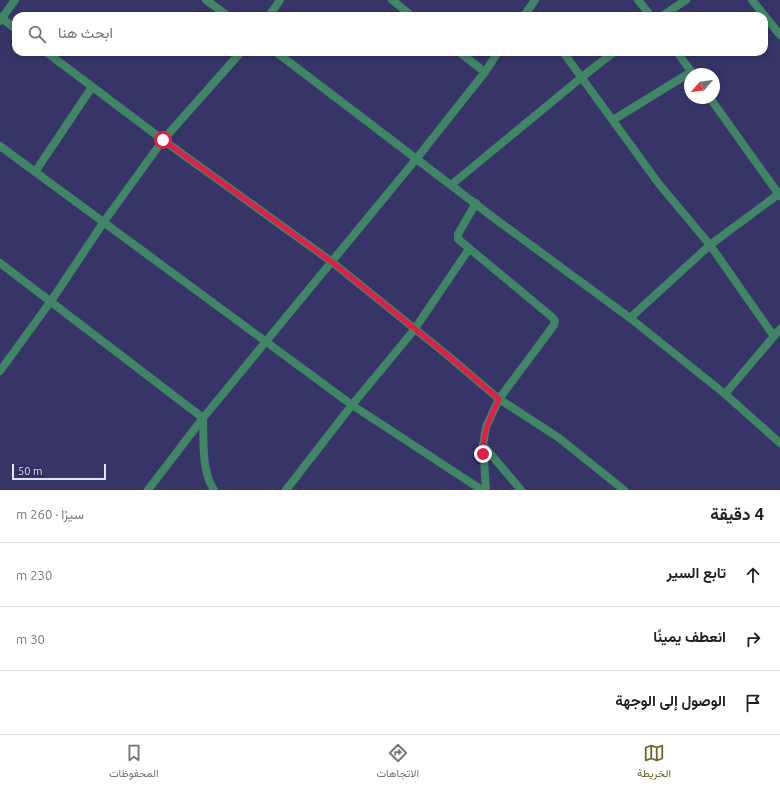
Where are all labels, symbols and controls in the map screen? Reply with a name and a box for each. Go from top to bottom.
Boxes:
search box [12,12,768,56]
icon: search [26,23,48,45]
text: ابحث هنا [58,24,113,41]
north arrow [684,68,720,104]
route start [154,131,172,149]
route end [474,445,492,463]
scale bar [12,462,106,481]
text: 50 m [18,465,42,477]
text: 4 دقيقة [710,504,764,523]
text: سيرًا · 260 m [16,507,84,521]
text: تابع السير [667,564,726,581]
icon: ahead [742,564,764,586]
text: 230 m [16,568,52,582]
text: انعطف يمينًا [653,628,726,645]
icon: right [742,628,764,650]
text: 30 m [16,632,45,646]
text: الوصول إلى الوجهة [615,692,726,709]
icon: arrive [742,692,764,714]
tab: المحفوظات [109,742,159,783]
tab: الاتجاهات [376,742,419,783]
tab: الخريطة [637,742,671,783]

